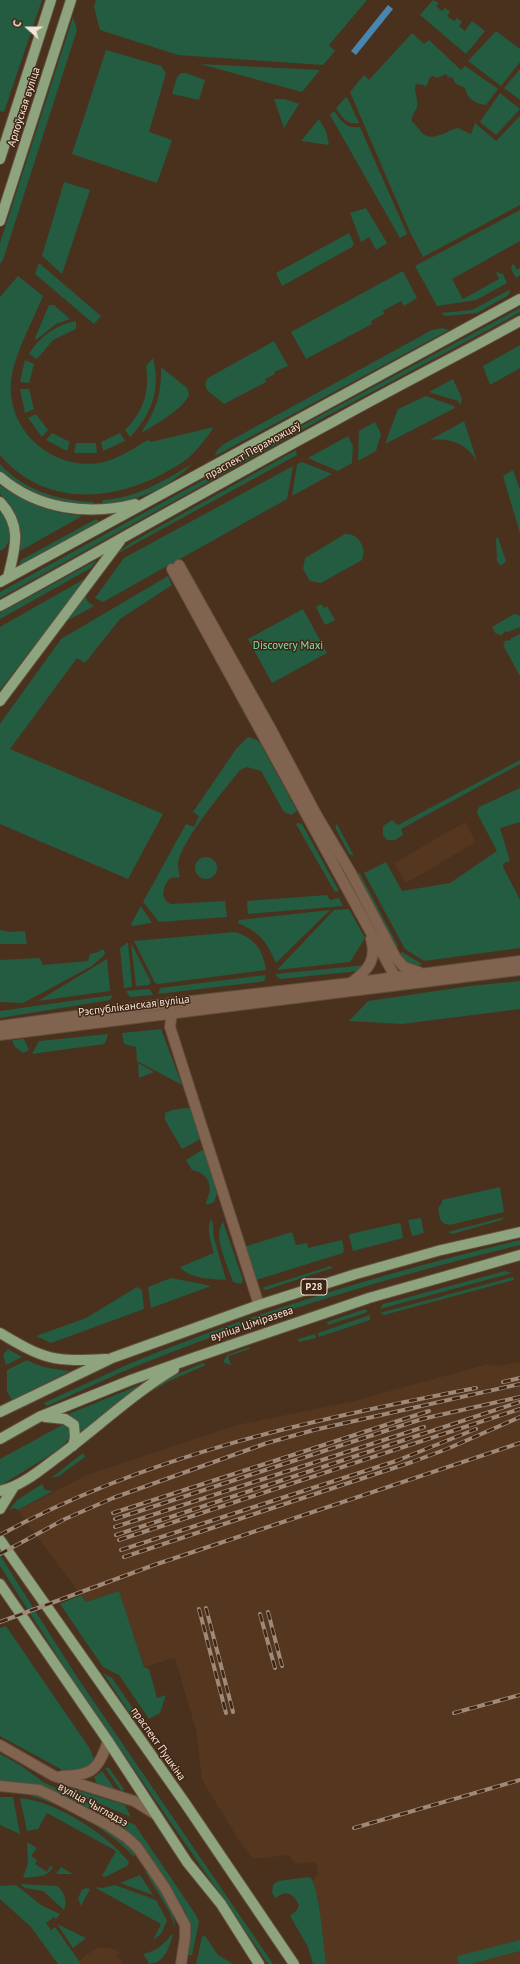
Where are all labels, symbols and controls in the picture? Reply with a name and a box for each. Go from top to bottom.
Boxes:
north arrow [8,8,48,48]
text: С [9,18,24,29]
street label: Арлоўская вуліца [5,66,43,148]
street label: праспект Пераможцаў [203,419,303,483]
park label: Discovery Maxi [253,639,323,653]
street label: Рэспубліканская вуліца [78,993,190,1019]
road number: Р28 [301,1279,327,1295]
street label: вуліца Ціміразева [209,1304,295,1344]
street label: праспект Пушкіна [128,1705,188,1783]
street label: вуліца Чыгладзэ [56,1780,130,1830]

